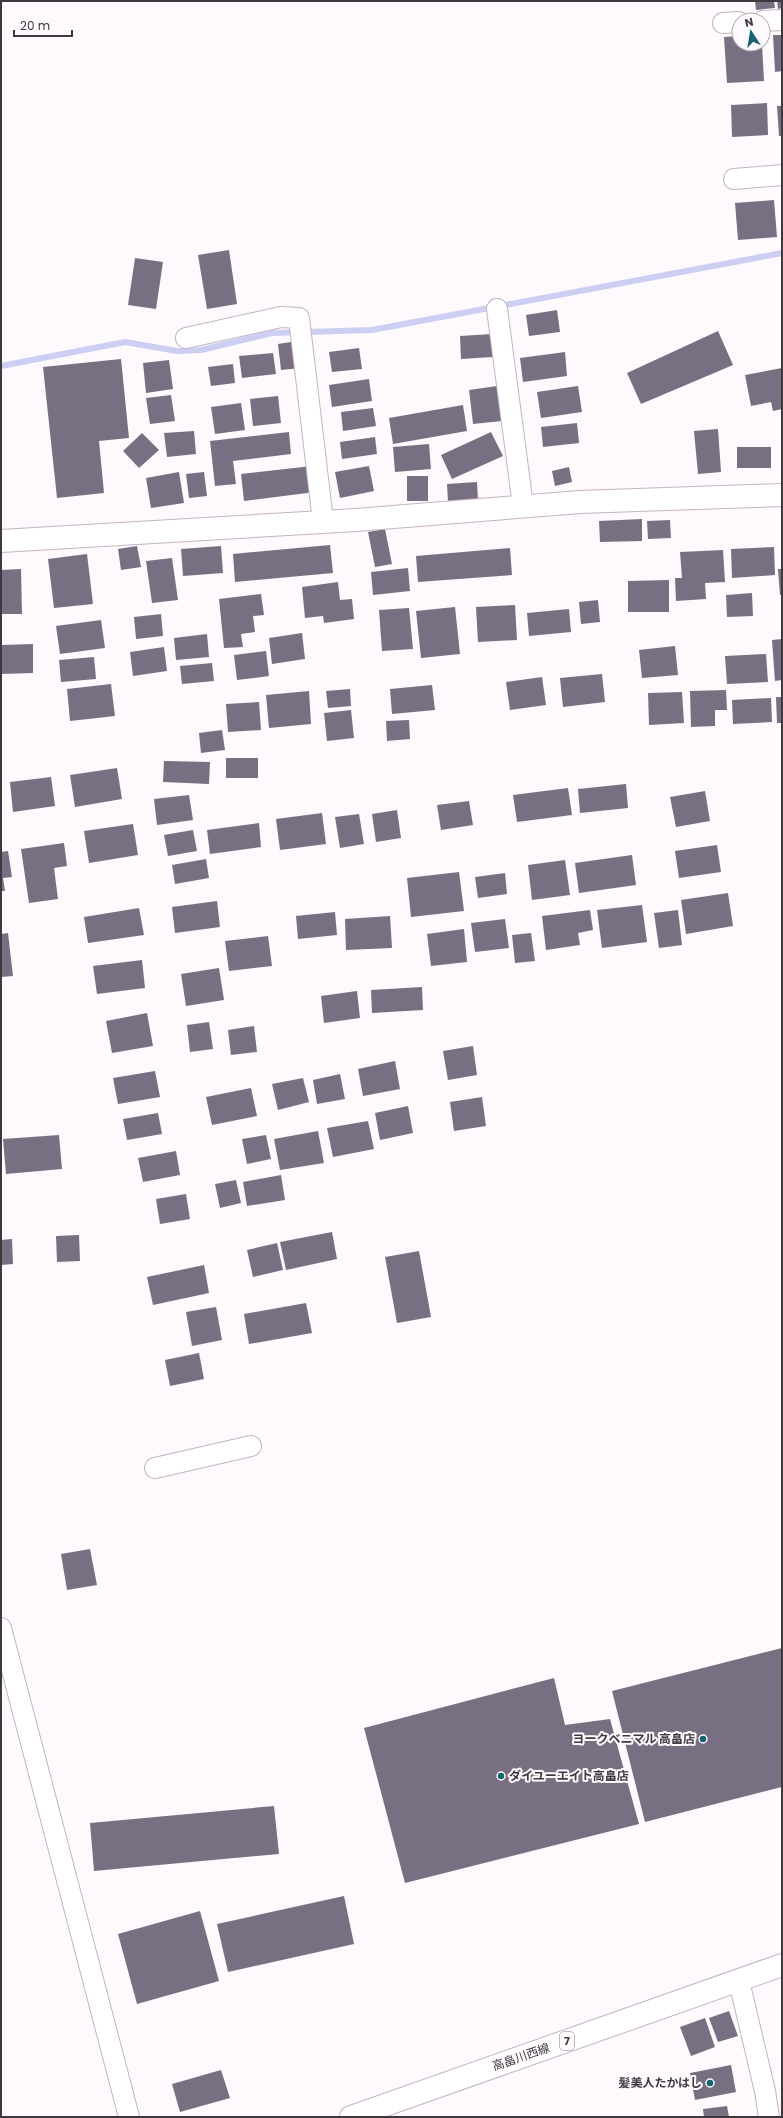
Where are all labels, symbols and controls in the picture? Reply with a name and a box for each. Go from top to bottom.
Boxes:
scale bar [14,12,72,38]
north arrow [731,12,771,52]
text: N [743,14,755,31]
text: 20 m [20,17,50,34]
place label: ヨークベニマル 高畠店 [572,1730,695,1747]
marker: ヨークベニマル 高畠店 [698,1734,708,1744]
place label: ダイユーエイト高畠店 [509,1767,629,1784]
marker: ダイユーエイト高畠店 [496,1771,506,1781]
road number: 7 [560,2032,574,2050]
street label: 高畠川西線 [490,2039,552,2074]
place label: 髪美人たかはし [618,2074,702,2091]
marker: 髪美人たかはし [705,2078,715,2088]

